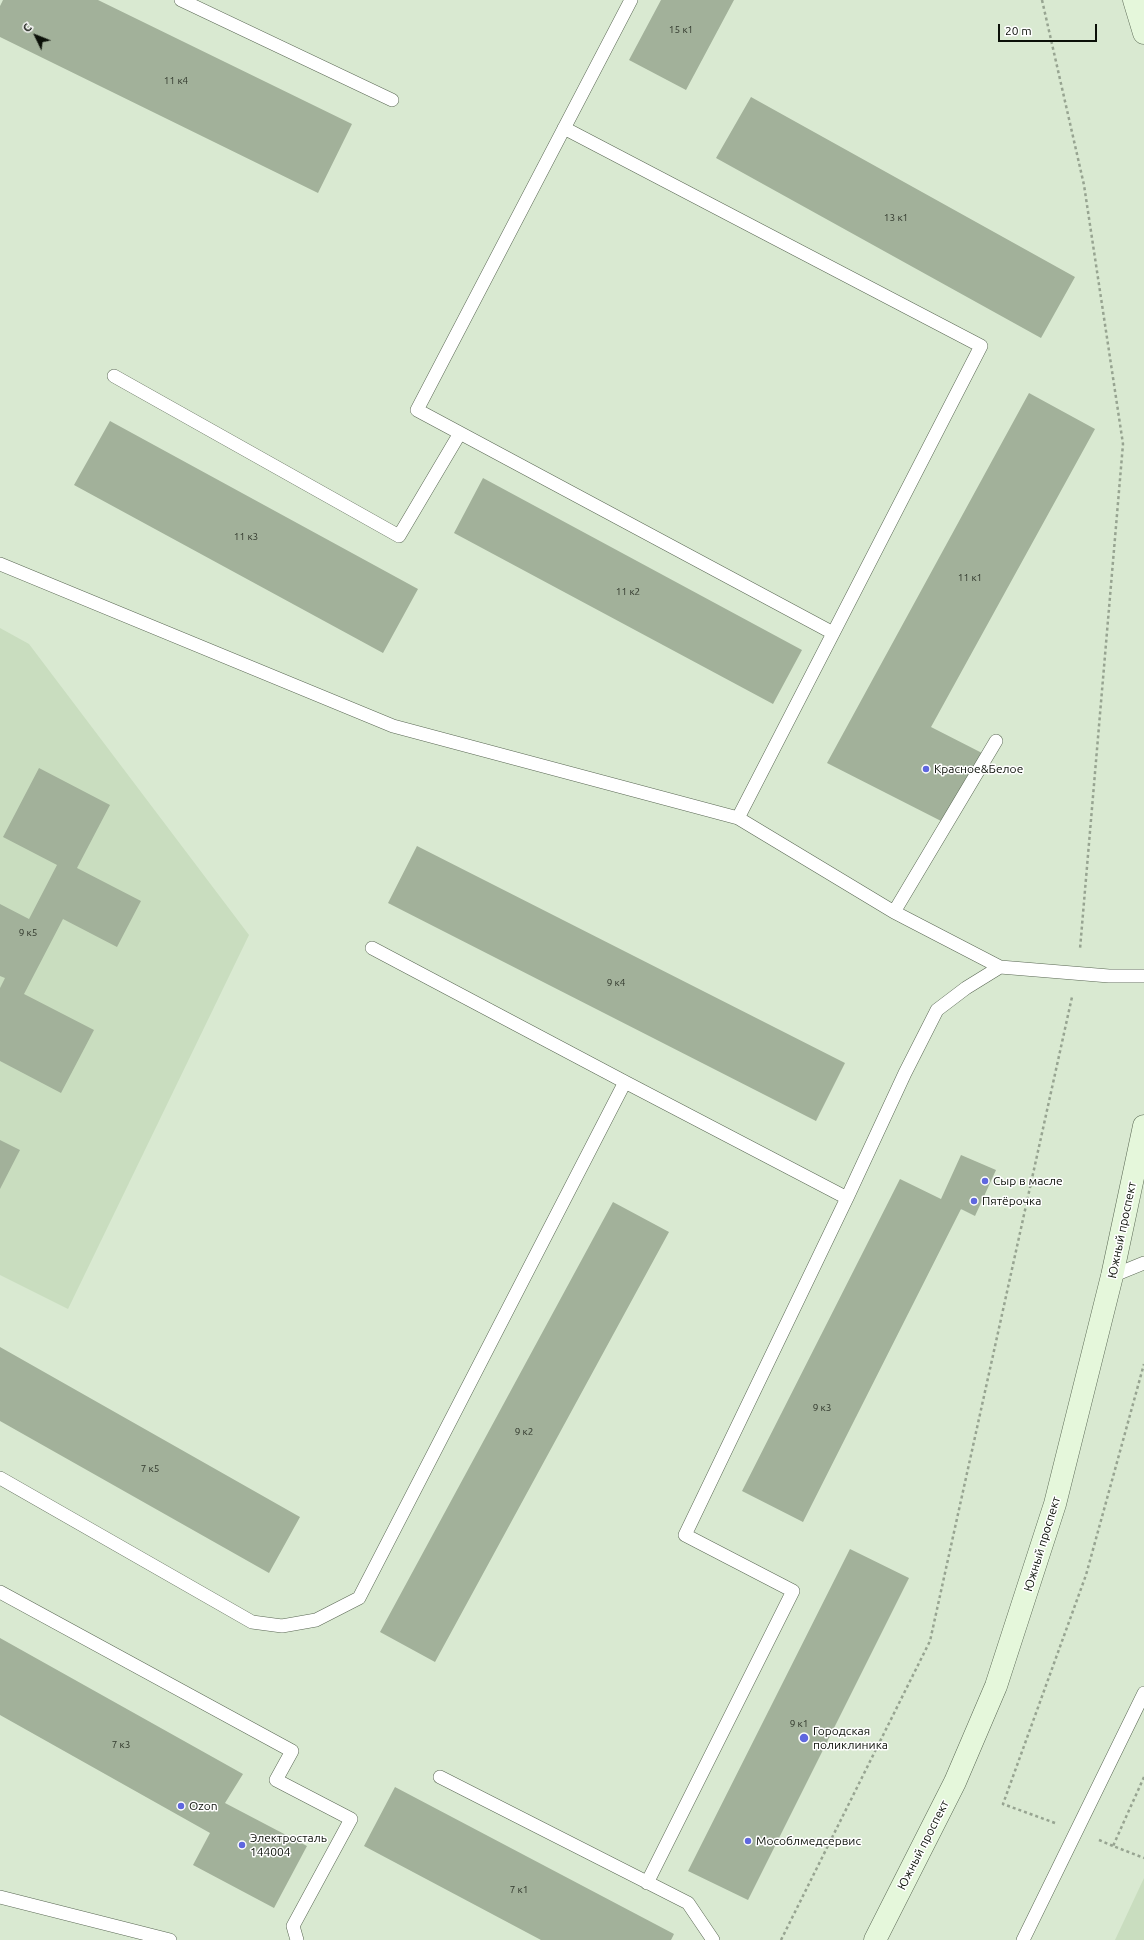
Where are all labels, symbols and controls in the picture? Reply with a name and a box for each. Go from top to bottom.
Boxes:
north arrow [16,16,56,56]
scale bar [1000,16,1099,42]
text: С [20,21,34,34]
house number: 15 к1 [669,24,693,36]
text: 20 m [1005,24,1032,37]
house number: 11 к4 [164,75,188,87]
house number: 13 к1 [884,212,908,224]
house number: 11 к3 [234,531,258,543]
house number: 11 к1 [958,572,982,584]
house number: 11 к2 [616,586,640,598]
place label: Красное&Белое [934,762,1023,776]
marker: Красное&Белое [921,764,931,774]
house number: 9 к5 [19,927,37,939]
house number: 9 к4 [607,977,625,989]
place label: Сыр в масле [993,1174,1063,1188]
marker: Сыр в масле [980,1176,990,1186]
street label: Южный проспект [1105,1180,1139,1280]
place label: Пятёрочка [982,1194,1041,1208]
marker: Пятёрочка [969,1196,979,1206]
house number: 9 к3 [813,1402,831,1414]
house number: 9 к2 [515,1426,533,1438]
house number: 7 к5 [141,1463,159,1475]
street label: Южный проспект [1021,1495,1063,1593]
house number: 9 к1 [790,1718,808,1730]
place label: Городская поликлиника [813,1724,888,1752]
marker: Городская поликлиника [798,1732,810,1744]
house number: 7 к3 [112,1739,130,1751]
street label: Южный проспект [894,1798,952,1892]
place label: Ozon [189,1799,218,1813]
marker: Ozon [176,1801,186,1811]
place label: Электросталь 144004 [250,1831,327,1859]
place label: Мособлмедсервис [756,1834,861,1848]
marker: Мособлмедсервис [743,1836,753,1846]
marker: Электросталь 144004 [237,1840,247,1850]
house number: 7 к1 [510,1884,528,1896]

